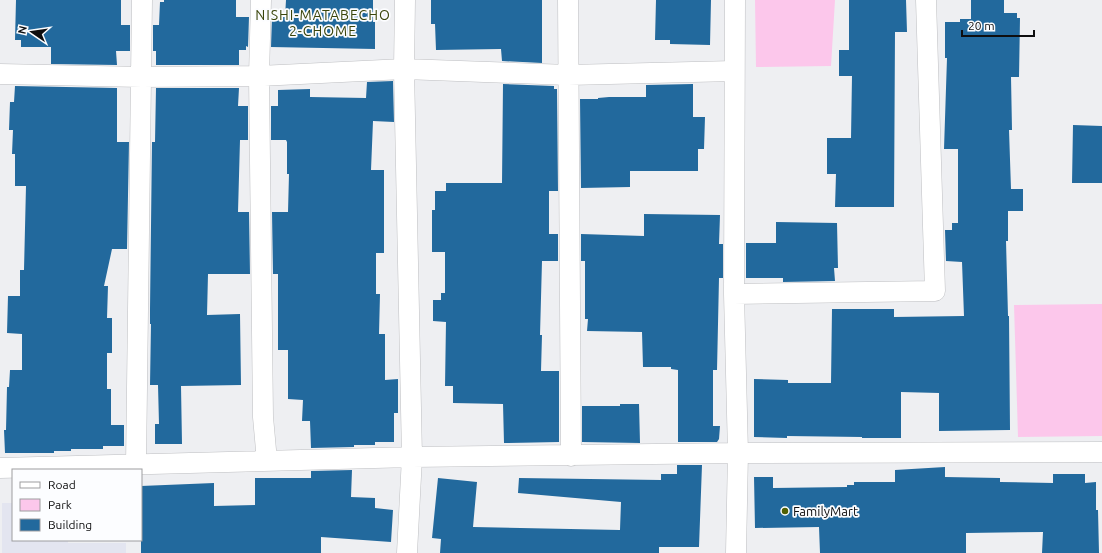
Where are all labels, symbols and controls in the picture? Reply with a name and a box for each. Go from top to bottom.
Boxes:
district label: NISHI-MATABECHO 2-CHOME [255,7,391,39]
north arrow [12,12,52,52]
scale bar [962,12,1034,38]
text: 20 m [968,19,995,32]
text: N [15,24,29,35]
legend [12,469,142,541]
text: Road [48,478,76,491]
text: Park [48,498,72,511]
place label: FamilyMart [793,504,858,518]
marker: FamilyMart [780,506,790,516]
text: Building [48,518,92,531]

